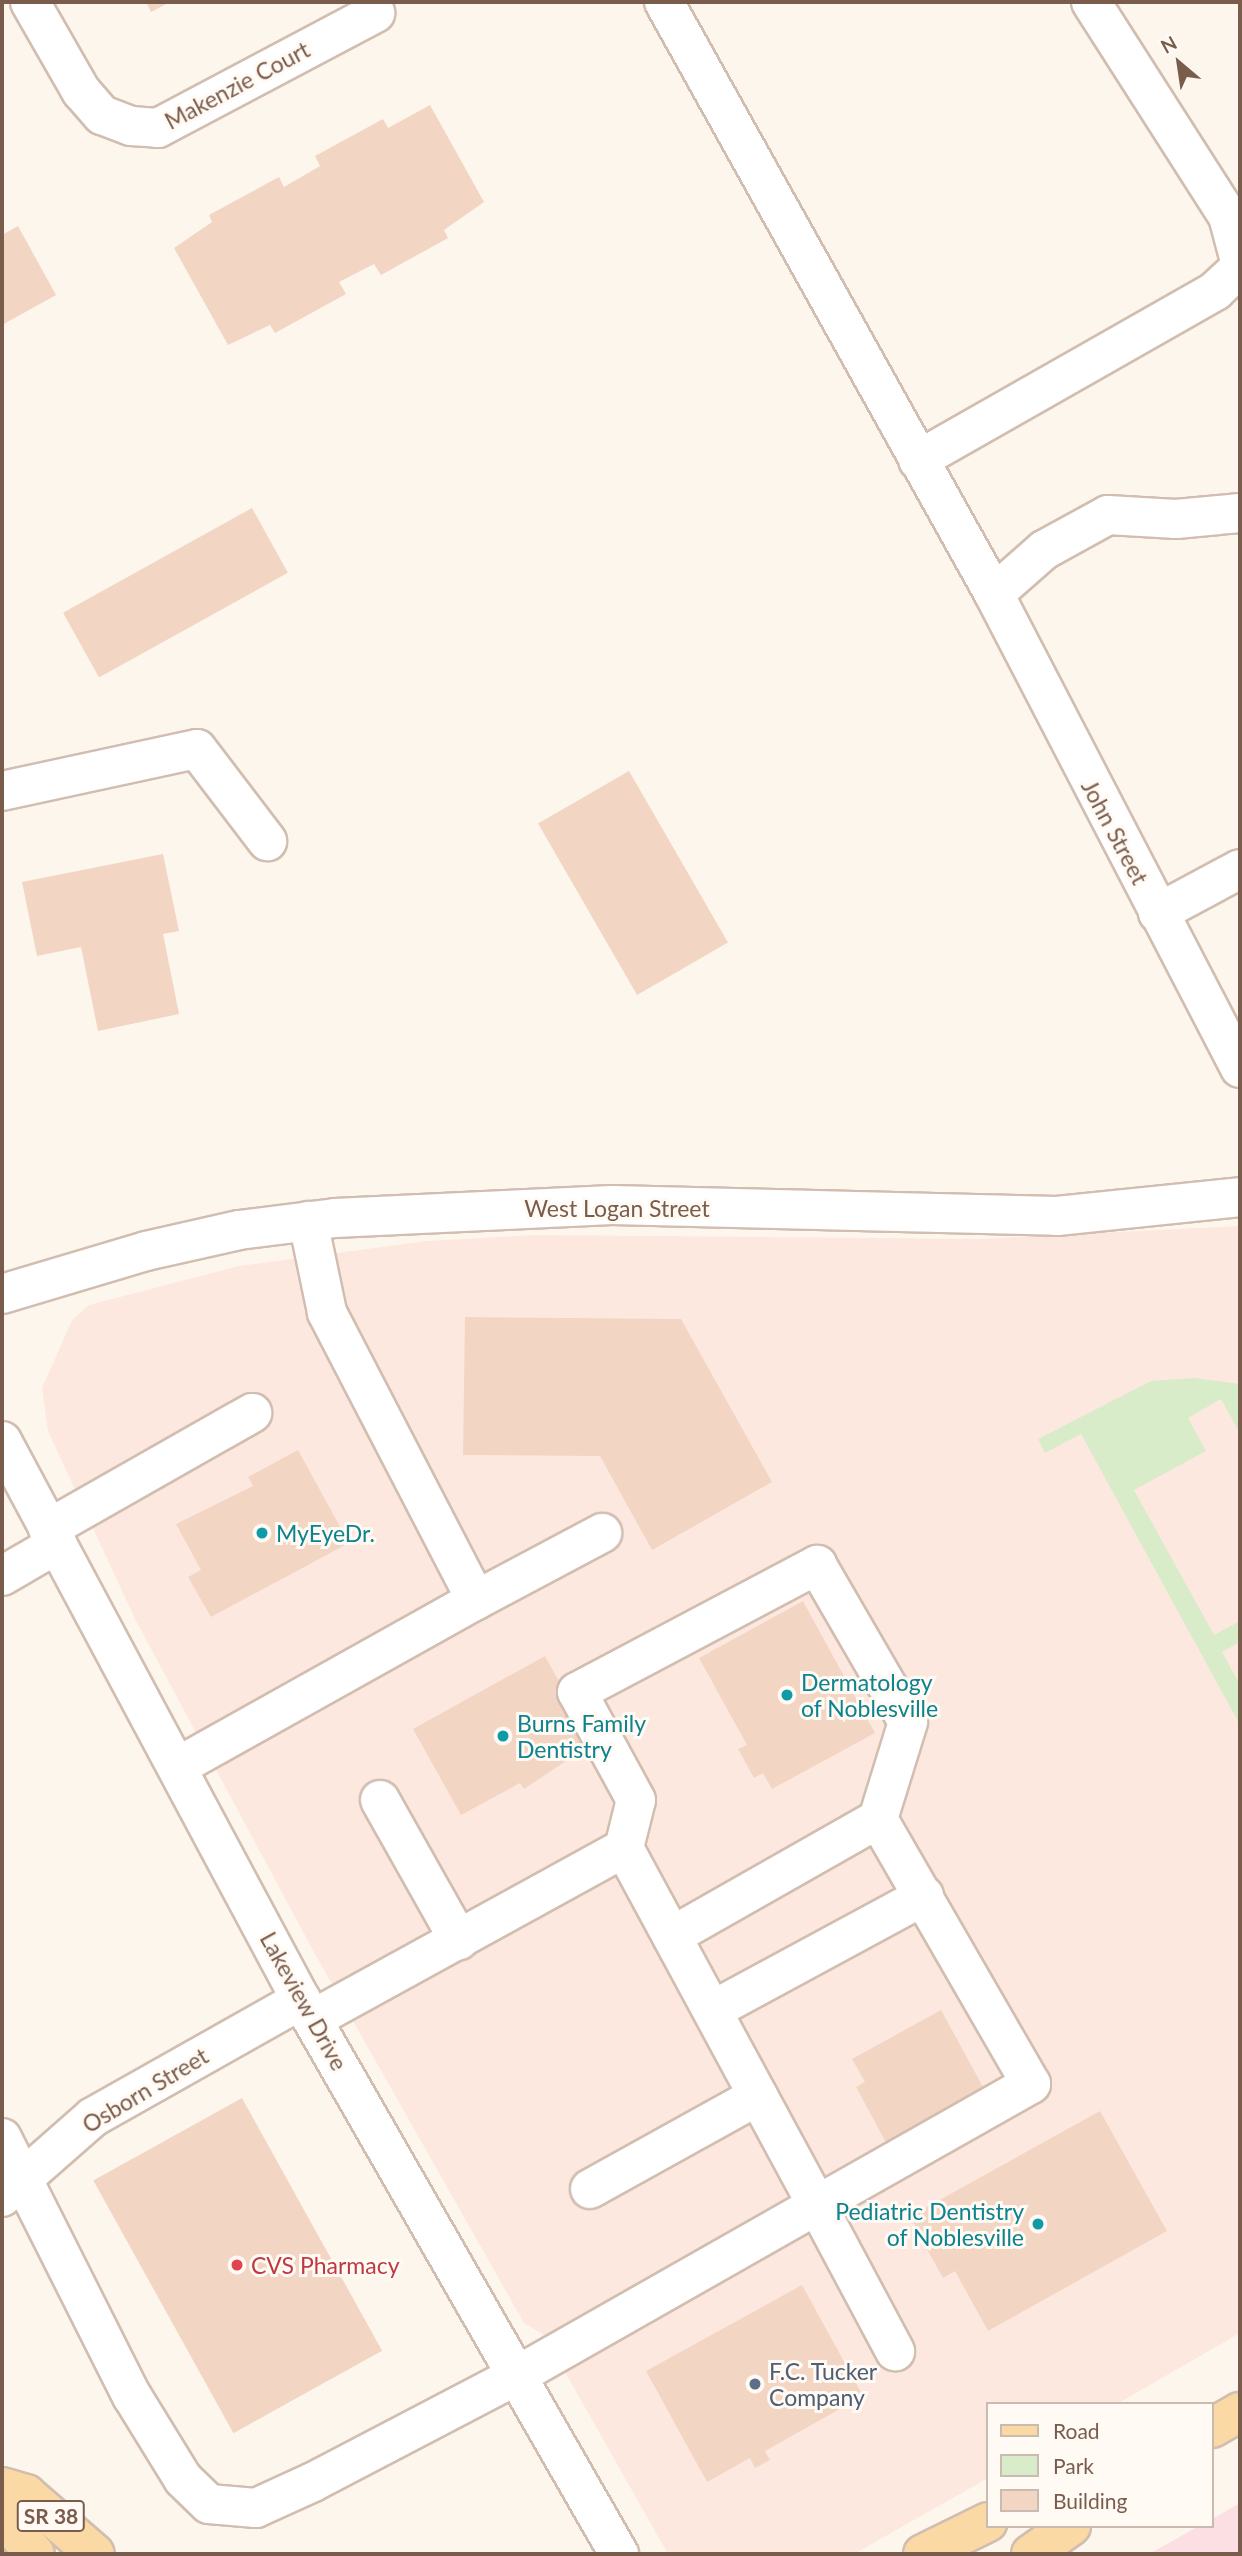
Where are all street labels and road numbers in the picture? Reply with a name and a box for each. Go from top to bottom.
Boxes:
street label: Makenzie Court [160,35,314,135]
street label: John Street [1076,775,1154,889]
street label: West Logan Street [524,1194,710,1222]
street label: Lakeview Drive [255,1927,353,2075]
street label: Osborn Street [77,2042,213,2138]
road number: SR 38 [16,2498,86,2534]

